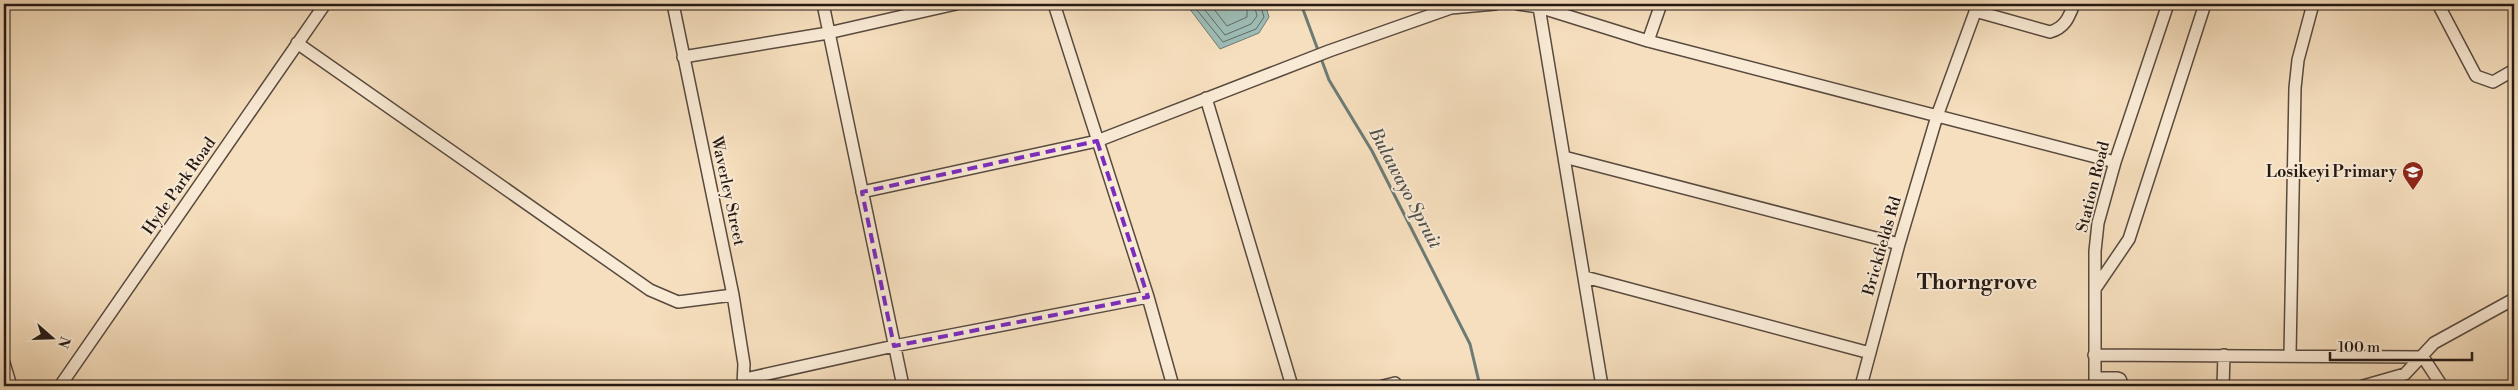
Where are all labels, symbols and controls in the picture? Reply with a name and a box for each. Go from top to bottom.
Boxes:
water label: Bulawayo Spruit [1363,123,1447,254]
street label: Hyde Park Road [138,133,220,239]
street label: Waverley Street [706,134,749,248]
street label: Station Road [2072,139,2114,235]
school or university icon: Losikeyi Primary [2401,160,2425,191]
place label: Losikeyi Primary [2266,162,2398,182]
street label: Brickfields Rd [1858,194,1906,299]
district label: Thorngrove [1917,270,2037,296]
north arrow [28,312,78,362]
scale bar [2330,330,2473,362]
text: N [53,334,74,350]
text: 100 m [2338,338,2380,357]

